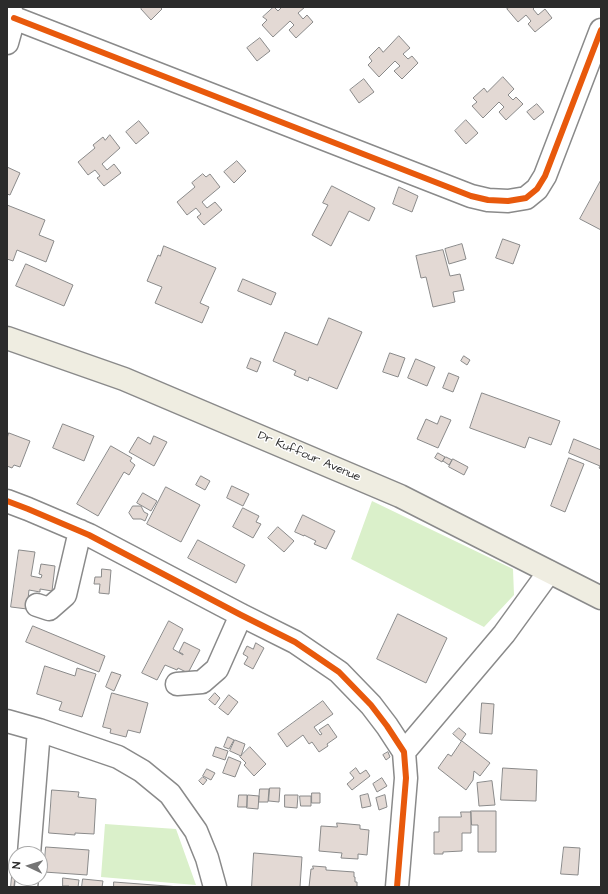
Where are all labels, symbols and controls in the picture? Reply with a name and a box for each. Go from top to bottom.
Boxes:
street label: Dr Kuffour Avenue [256,429,362,485]
north arrow [8,846,48,886]
text: N [9,861,24,869]

